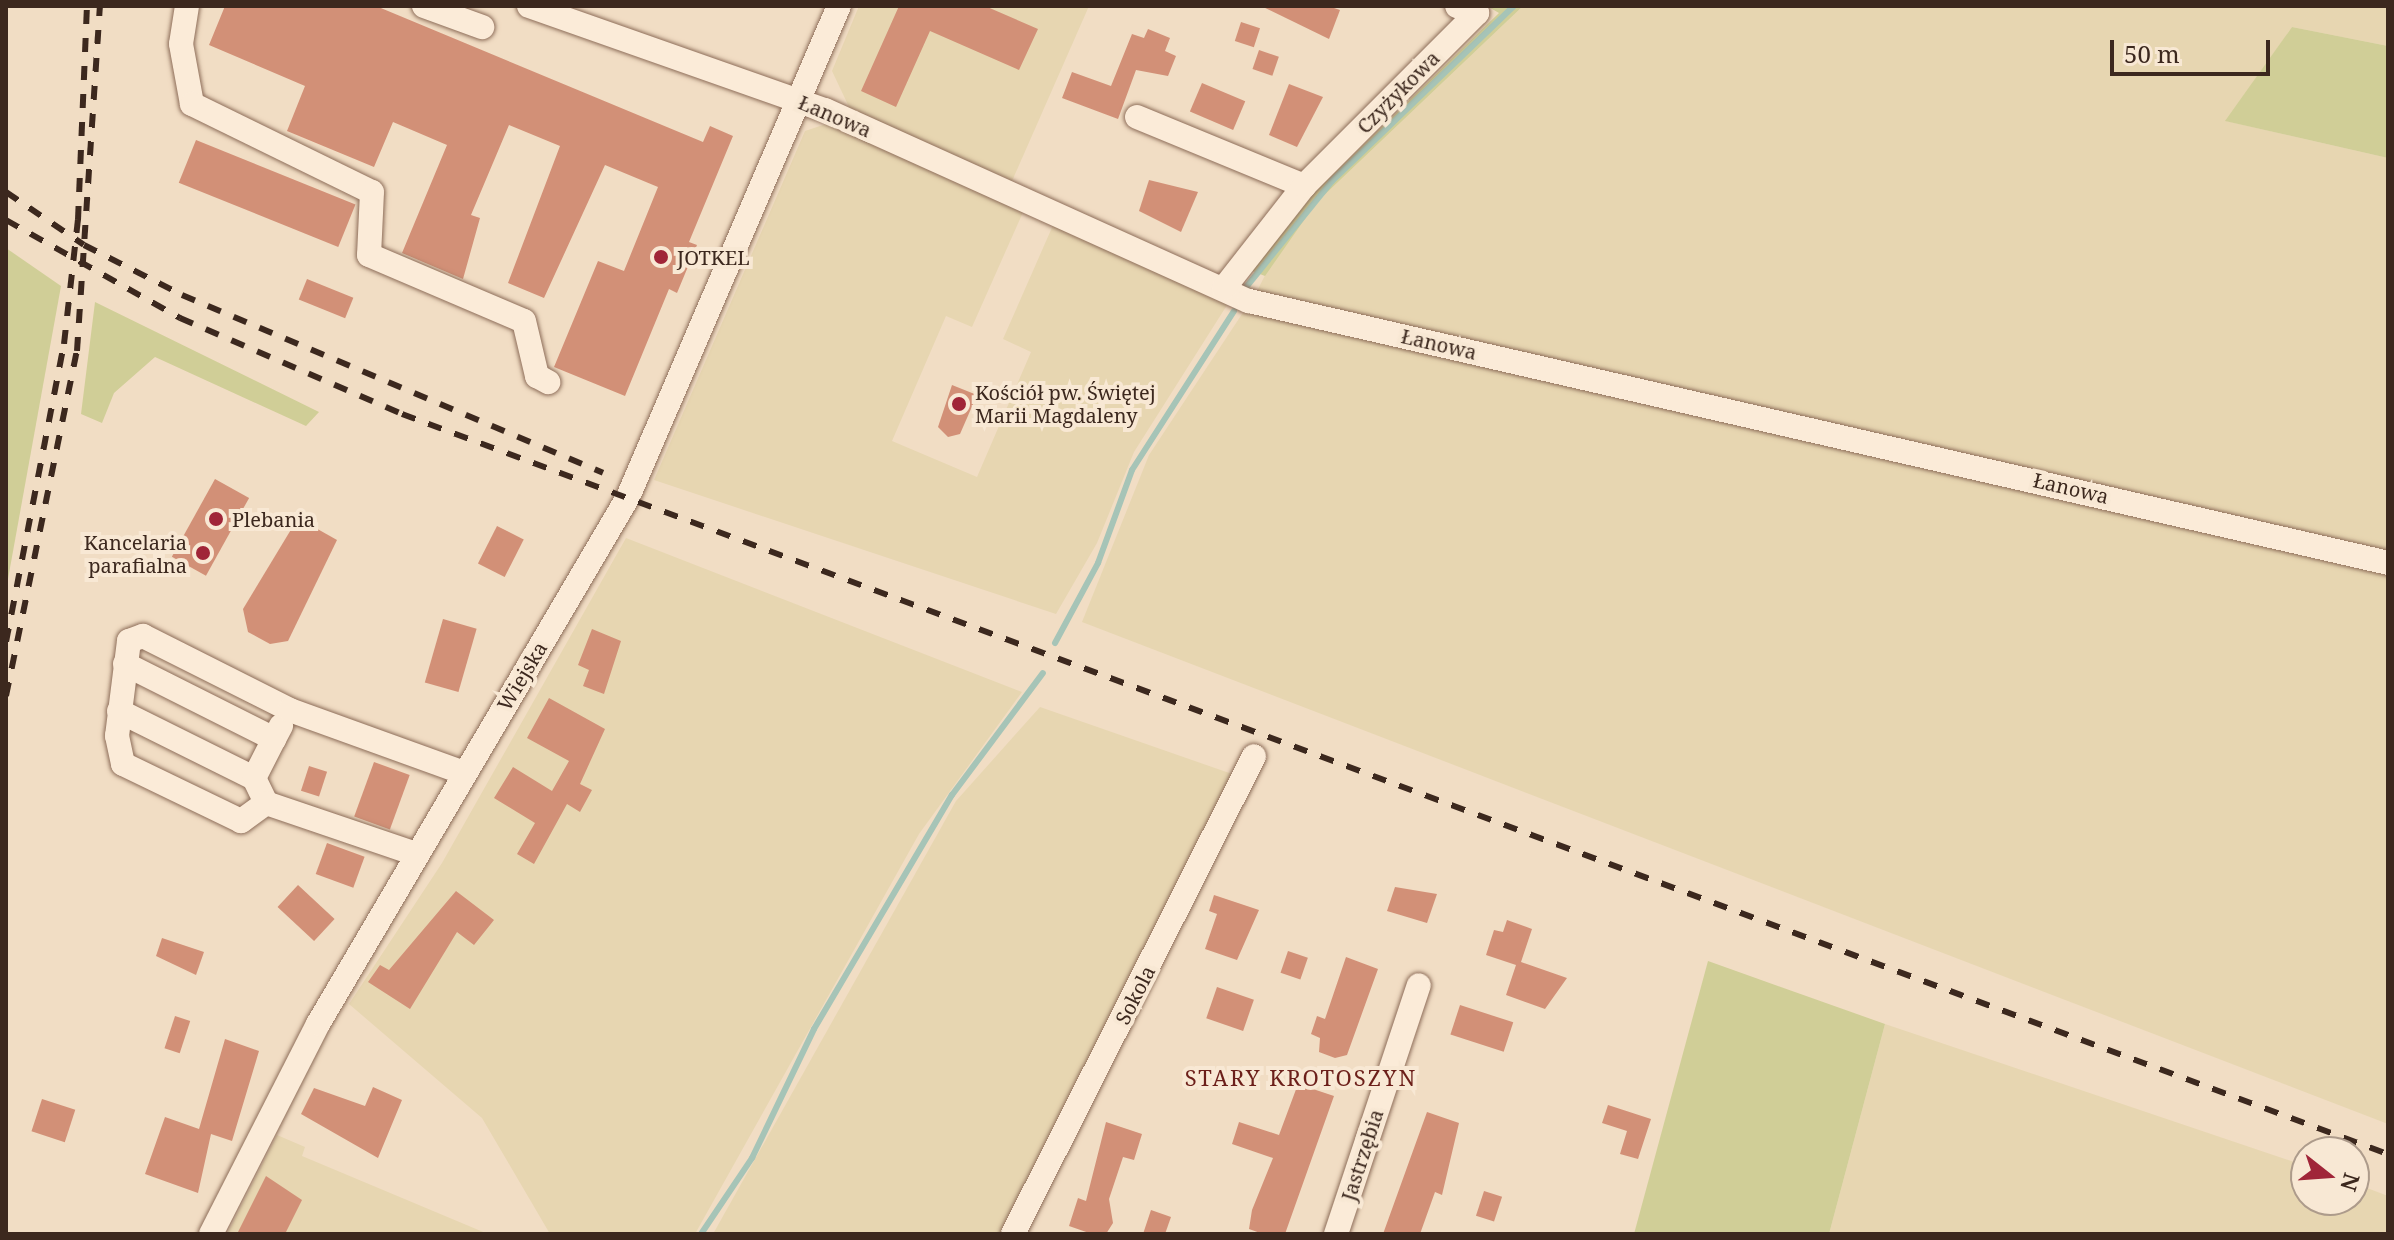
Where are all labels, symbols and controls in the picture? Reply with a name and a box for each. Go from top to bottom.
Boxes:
scale bar [2114,24,2274,74]
text: 50 m [2124,37,2180,70]
street label: Czyżykowa [1352,46,1444,138]
street label: Łanowa [795,90,875,142]
place label: JOTKEL [677,245,750,269]
marker: JOTKEL [652,248,670,266]
street label: Łanowa [1399,324,1479,364]
place label: Kościół pw. Świętej Marii Magdaleny [975,380,1156,427]
marker: Kościół pw. Świętej Marii Magdaleny [950,395,968,413]
street label: Łanowa [2031,468,2111,508]
place label: Plebania [232,507,315,531]
marker: Plebania [207,510,225,528]
place label: Kancelaria parafialna [84,530,187,577]
marker: Kancelaria parafialna [194,544,212,562]
street label: Wiejska [492,637,552,715]
street label: Sokola [1110,962,1160,1028]
district label: STARY KROTOSZYN [1185,1065,1417,1091]
street label: Jastrzębia [1336,1106,1388,1204]
north arrow [2290,1136,2370,1216]
text: N [2334,1170,2368,1195]

